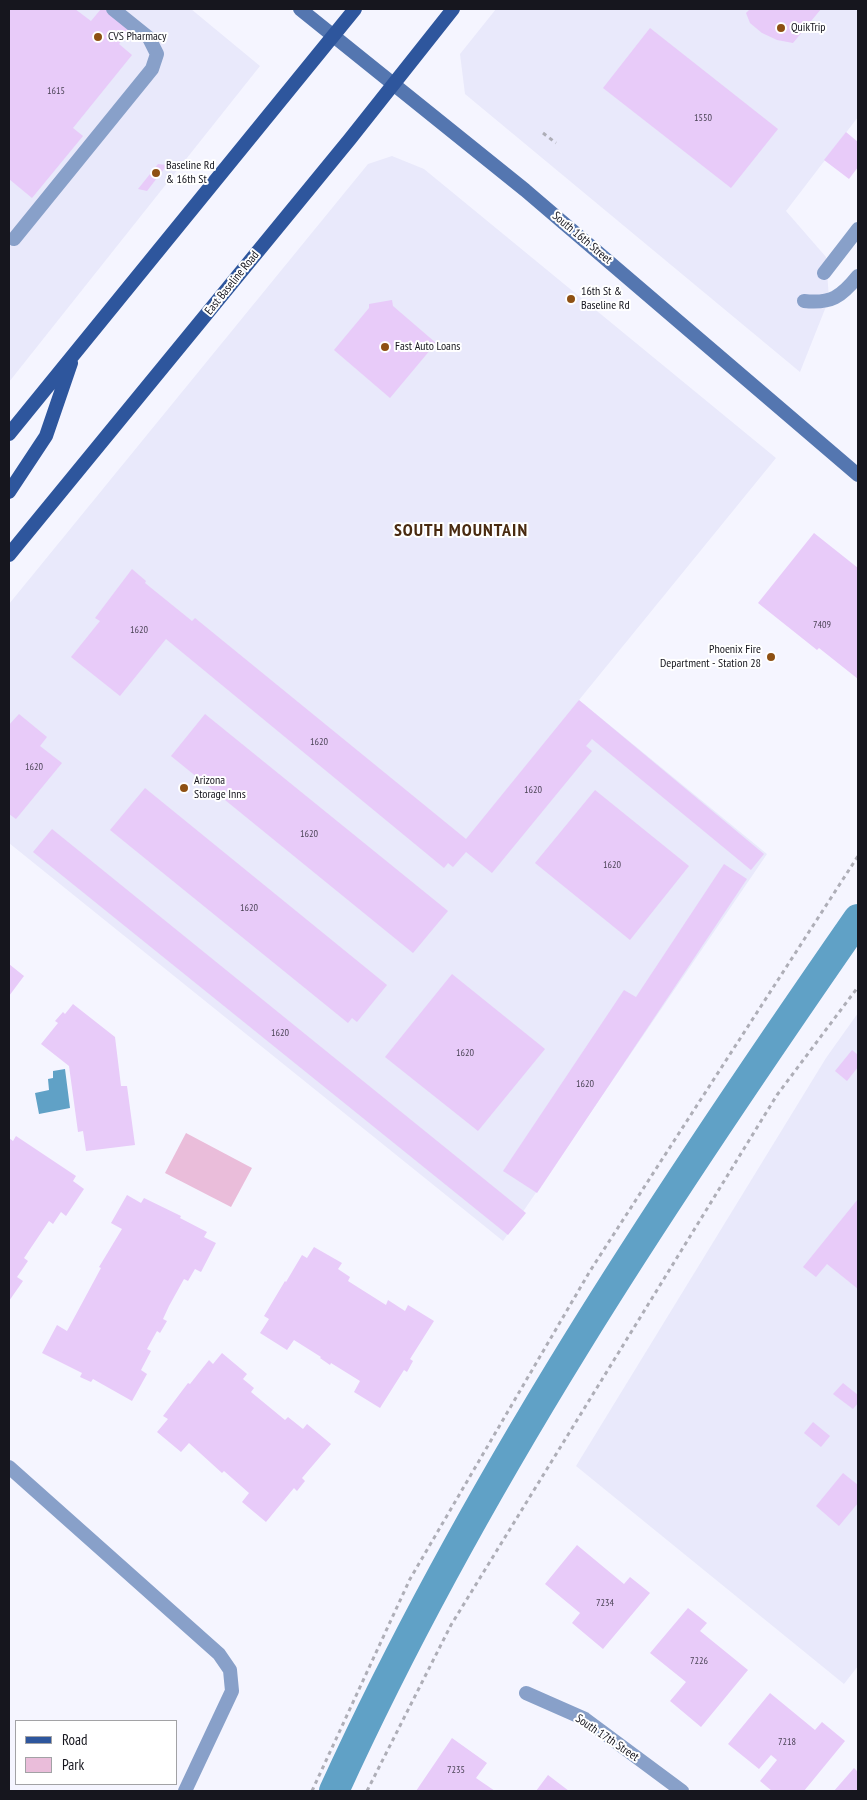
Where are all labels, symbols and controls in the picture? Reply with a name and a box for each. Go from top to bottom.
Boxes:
place label: QuikTrip [791,21,826,35]
marker: QuikTrip [775,22,787,34]
place label: CVS Pharmacy [108,30,166,44]
marker: CVS Pharmacy [92,31,104,43]
house number: 1615 [47,85,65,97]
house number: 1550 [694,112,712,124]
place label: Baseline Rd & 16th St [166,159,215,187]
marker: Baseline Rd & 16th St [150,167,162,179]
street label: South 16th Street [549,209,615,267]
street label: East Baseline Road [202,248,262,318]
place label: 16th St & Baseline Rd [581,285,630,313]
marker: 16th St & Baseline Rd [565,293,577,305]
place label: Fast Auto Loans [395,340,460,354]
marker: Fast Auto Loans [379,341,391,353]
district label: SOUTH MOUNTAIN [392,520,530,542]
house number: 7409 [813,619,831,631]
house number: 1620 [130,624,148,636]
place label: Phoenix Fire Department - Station 28 [660,643,761,671]
marker: Phoenix Fire Department - Station 28 [765,651,777,663]
house number: 1620 [310,736,328,748]
house number: 1620 [25,761,43,773]
place label: Arizona Storage Inns [194,774,246,802]
marker: Arizona Storage Inns [178,782,190,794]
house number: 1620 [524,784,542,796]
house number: 1620 [300,828,318,840]
house number: 1620 [603,859,621,871]
house number: 1620 [240,902,258,914]
house number: 1620 [271,1027,289,1039]
house number: 1620 [456,1047,474,1059]
house number: 1620 [576,1078,594,1090]
house number: 7234 [596,1597,614,1609]
house number: 7226 [690,1655,708,1667]
street label: South 17th Street [573,1712,641,1764]
legend [15,1720,178,1785]
text: Road [62,1730,88,1749]
house number: 7218 [778,1736,796,1748]
text: Park [62,1755,84,1774]
house number: 7235 [447,1764,465,1776]

